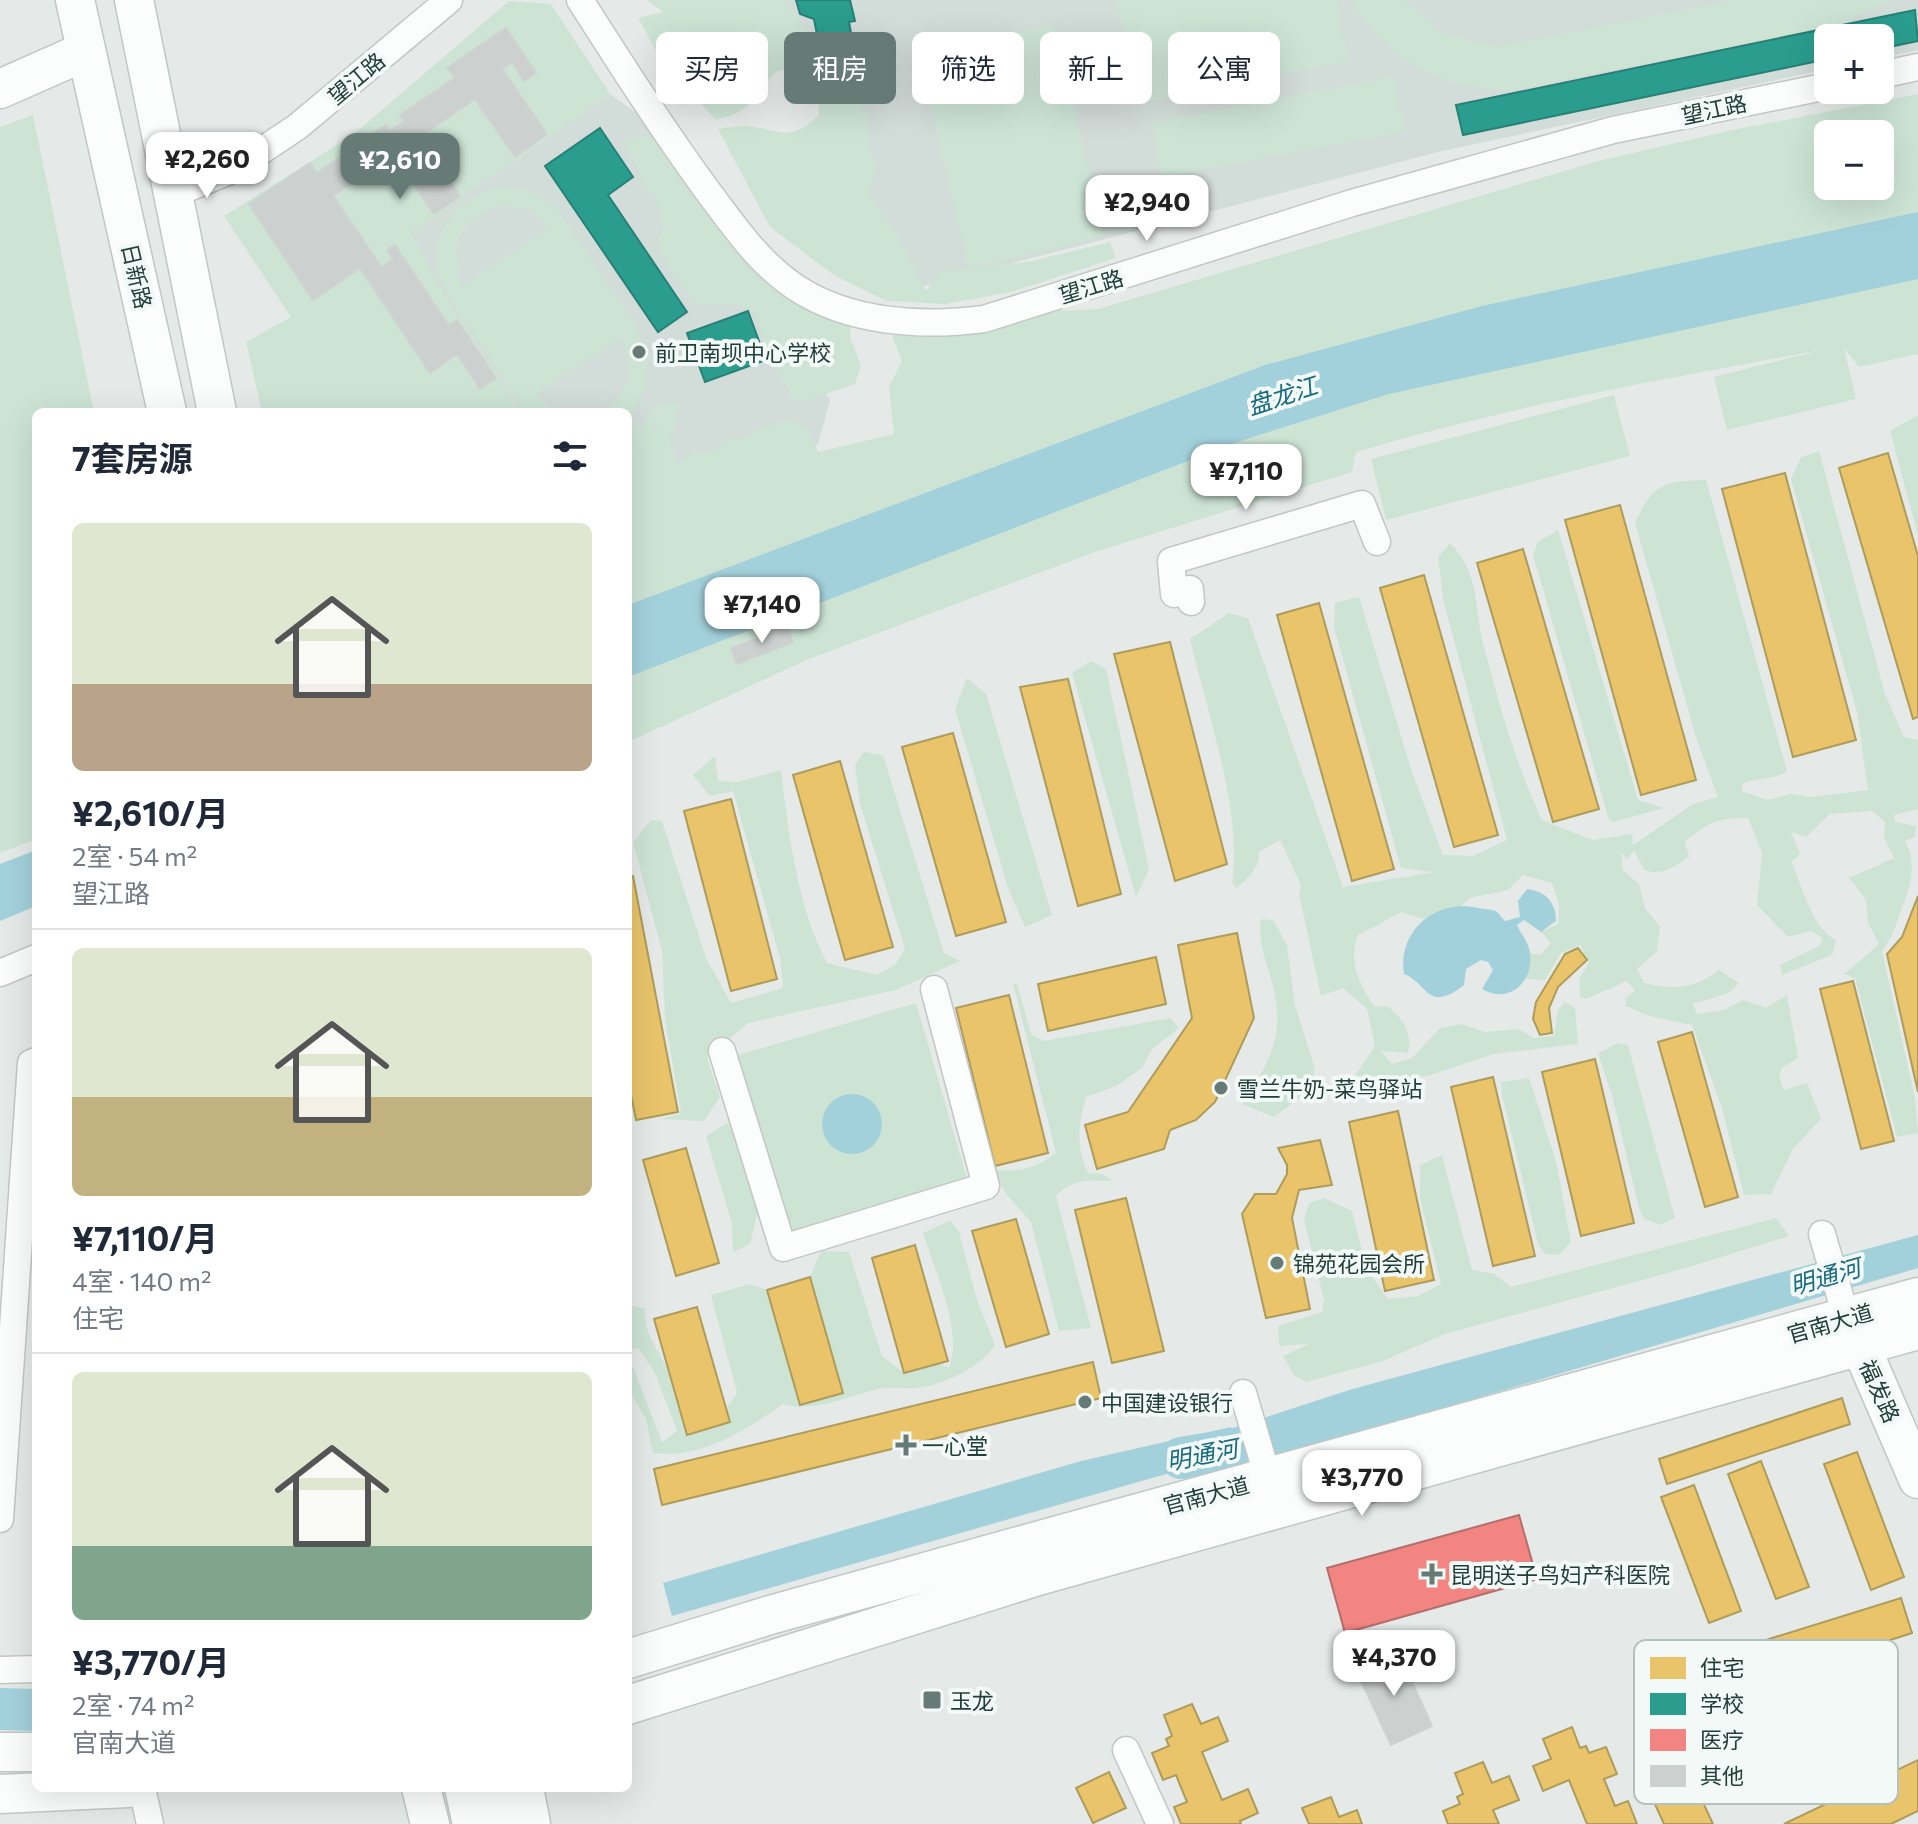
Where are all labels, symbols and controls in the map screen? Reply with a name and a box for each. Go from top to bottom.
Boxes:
map controls [1814,24,1894,200]
button: + [1814,24,1894,104]
chip: 买房 [656,32,768,104]
chip: 租房 [784,32,896,104]
chip: 筛选 [912,32,1024,104]
chip: 新上 [1040,32,1152,104]
chip: 公寓 [1168,32,1280,104]
street label: 望江路 [322,46,390,110]
street label: 望江路 [1679,89,1749,129]
button: − [1814,120,1894,200]
pin: ¥2,260 [142,132,272,200]
pin: ¥2,610 [335,133,465,201]
text: ¥2,260 [164,142,250,173]
text: ¥2,610 [359,143,441,174]
pin: ¥2,940 [1082,175,1212,243]
text: ¥2,940 [1104,185,1190,216]
street label: 日新路 [116,241,158,311]
street label: 望江路 [1055,263,1127,309]
place label: 前卫南坝中心学校 [655,339,831,366]
marker: 前卫南坝中心学校 [630,343,648,361]
water label: 盘龙江 [1243,369,1324,420]
icon: filters [548,434,592,478]
text: 7套房源 [72,436,193,478]
pin: ¥7,110 [1181,444,1311,512]
text: ¥7,110 [1209,454,1283,485]
icon: home [260,575,404,719]
pin: ¥7,140 [697,577,827,645]
text: ¥7,140 [723,587,801,618]
text: ¥2,610/月 [72,791,229,833]
text: 2室 · 54 m² [72,840,197,871]
text: 望江路 [72,877,150,908]
icon: home [260,1000,404,1144]
place label: 雪兰牛奶-菜鸟驿站 [1237,1075,1422,1102]
marker: 雪兰牛奶-菜鸟驿站 [1212,1079,1230,1097]
text: ¥7,110/月 [72,1216,218,1258]
place label: 锦苑花园会所 [1293,1250,1425,1277]
water label: 明通河 [1786,1251,1867,1300]
marker: 锦苑花园会所 [1268,1254,1286,1272]
text: 4室 · 140 m² [72,1265,212,1296]
street label: 官南大道 [1784,1298,1876,1348]
text: 住宅 [72,1302,124,1333]
street label: 福发路 [1854,1355,1906,1427]
place label: 中国建设银行 [1101,1389,1233,1416]
marker: 中国建设银行 [1076,1393,1094,1411]
icon: home [260,1424,404,1568]
place label: 一心堂 [922,1432,988,1459]
water label: 明通河 [1164,1432,1244,1475]
marker: 一心堂 [897,1436,915,1454]
pin: ¥3,770 [1297,1450,1427,1518]
text: ¥3,770 [1320,1460,1404,1491]
street label: 官南大道 [1160,1471,1252,1519]
place label: 昆明送子鸟妇产科医院 [1450,1561,1670,1588]
marker: 昆明送子鸟妇产科医院 [1421,1563,1443,1585]
pin: ¥4,370 [1329,1630,1459,1698]
text: ¥3,770/月 [72,1640,230,1682]
text: ¥4,370 [1351,1640,1437,1671]
legend [1634,1640,1898,1804]
text: 住宅 [1700,1654,1744,1681]
place label: 玉龙 [950,1687,994,1714]
text: 2室 · 74 m² [72,1689,194,1720]
marker: 玉龙 [921,1689,943,1711]
text: 学校 [1700,1690,1744,1717]
text: 官南大道 [72,1726,176,1757]
text: 医疗 [1700,1726,1744,1753]
text: 其他 [1700,1762,1744,1789]

